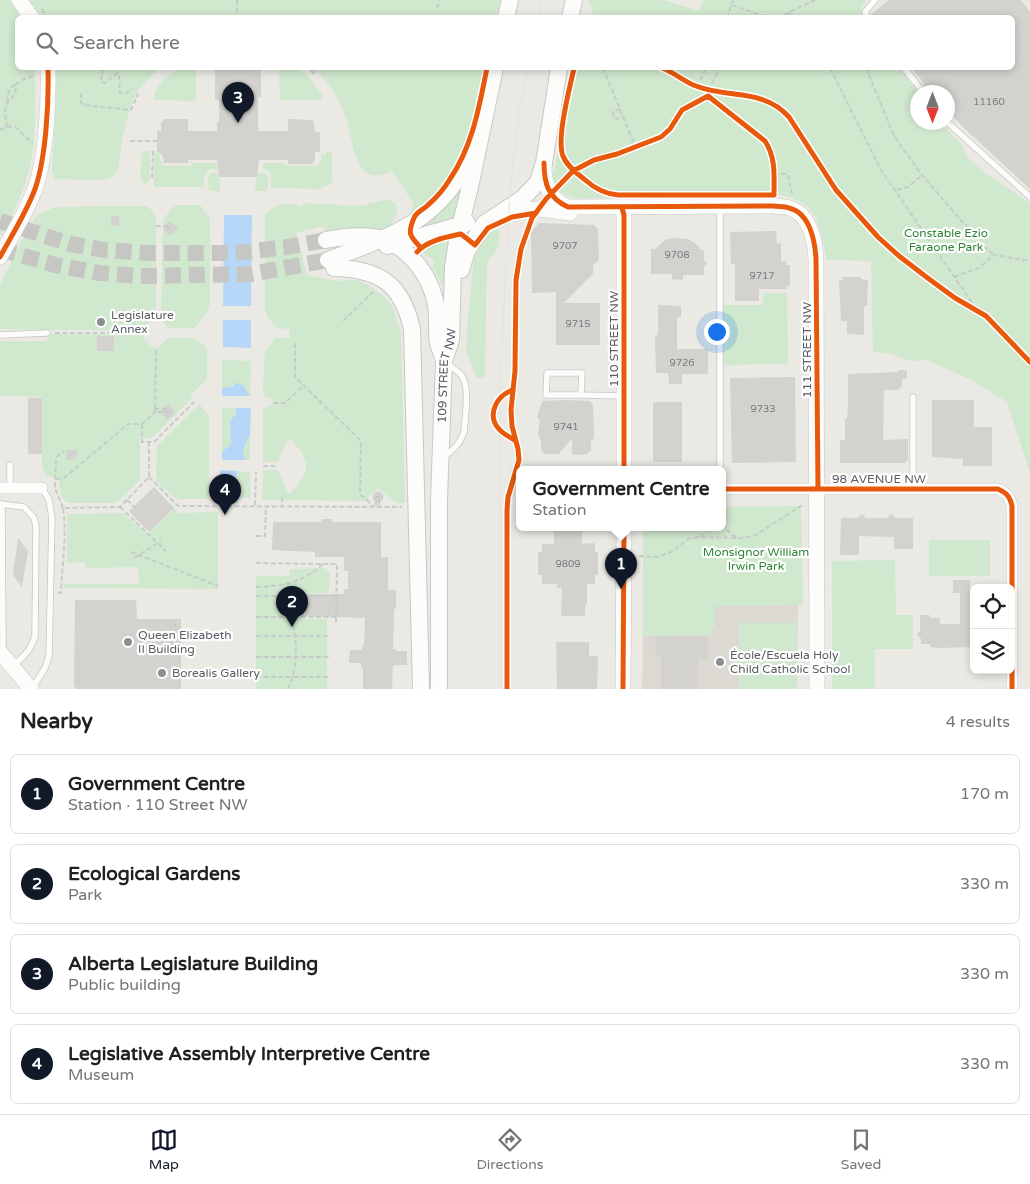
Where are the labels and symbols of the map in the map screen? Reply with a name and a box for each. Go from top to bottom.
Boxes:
pin: 3 [222,82,254,123]
north arrow [910,85,955,130]
house number: 11160 [973,96,1005,108]
park label: Constable Ezio Faraone Park [904,226,988,254]
house number: 9707 [552,240,578,252]
house number: 9708 [664,249,690,261]
house number: 9717 [749,270,775,282]
street label: 110 STREET NW [607,291,621,387]
street label: 111 STREET NW [800,302,814,398]
place label: Legislature Annex [111,308,174,336]
marker: Legislature Annex [95,316,107,328]
house number: 9715 [565,318,591,330]
your location [704,319,730,345]
street label: 109 STREET NW [435,328,458,423]
house number: 9726 [669,357,695,369]
house number: 9733 [750,403,776,415]
house number: 9741 [553,421,579,433]
street label: 98 AVENUE NW [832,472,926,486]
pin: 4 [209,474,241,515]
park label: Monsignor William Irwin Park [703,545,809,573]
pin: 1 [605,548,637,589]
house number: 9809 [555,558,581,570]
pin: 2 [276,586,308,627]
place label: Queen Elizabeth II Building [138,628,232,656]
marker: Queen Elizabeth II Building [122,636,134,648]
place label: École/Escuela Holy Child Catholic School [730,648,851,676]
marker: École/Escuela Holy Child Catholic School [714,656,726,668]
place label: Borealis Gallery [172,666,261,680]
marker: Borealis Gallery [156,667,168,679]

